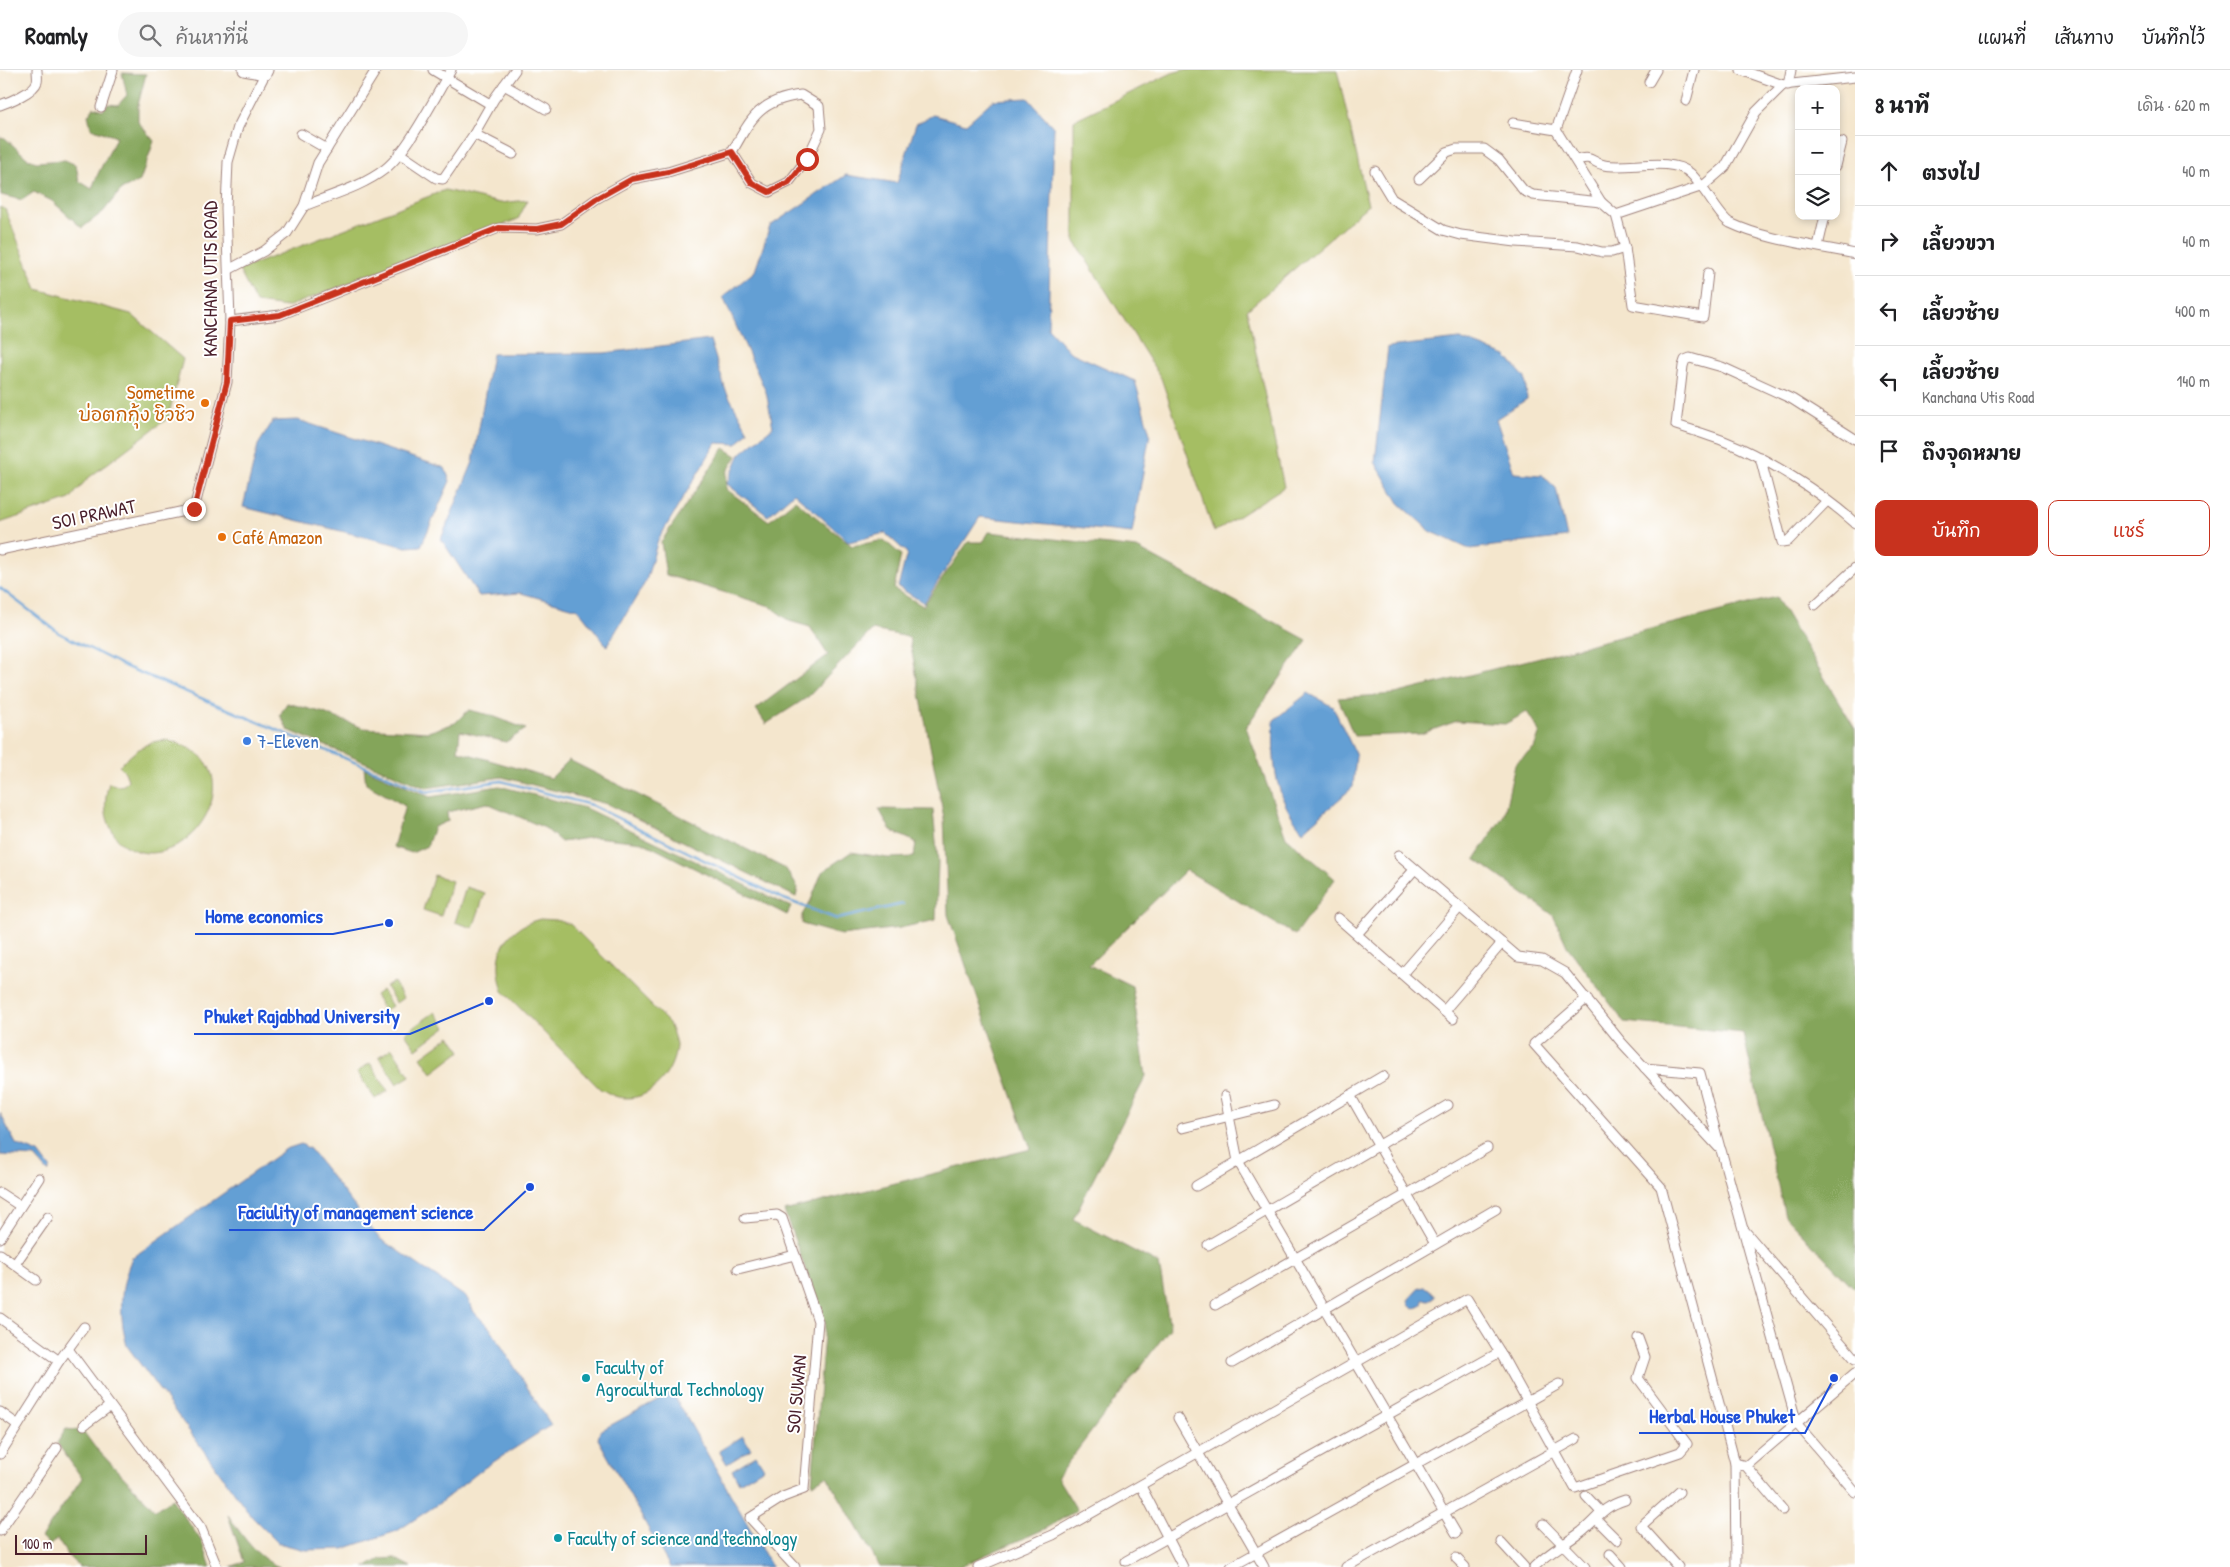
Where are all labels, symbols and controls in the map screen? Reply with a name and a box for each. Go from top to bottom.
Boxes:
search box [118,12,468,57]
text: Roamly [25,19,88,51]
icon: search [136,21,164,49]
text: ค้นหาที่นี่ [176,24,248,50]
text: แผนที่ [1978,25,2026,50]
text: เส้นทาง [2054,25,2114,50]
text: บันทึกไว้ [2142,25,2205,50]
map controls [1795,85,1840,220]
button: + [1795,85,1840,130]
text: 8 นาที [1875,91,1929,120]
text: เดิน · 620 m [2137,94,2210,116]
button: − [1795,130,1840,175]
route start [796,148,819,171]
icon: ahead [1875,157,1903,185]
text: ตรงไป [1922,160,1980,186]
text: 40 m [2182,160,2210,182]
button: layers [1795,175,1840,220]
street label: KANCHANA UTIS ROAD [197,201,223,357]
icon: right [1875,227,1903,255]
text: เลี้ยวขวา [1922,230,1995,256]
text: 40 m [2182,230,2210,252]
icon: left [1875,297,1903,325]
text: เลี้ยวซ้าย [1922,300,1999,326]
text: 400 m [2175,300,2210,322]
text: เลี้ยวซ้าย [1922,359,1999,385]
icon: left [1875,367,1903,395]
text: 140 m [2176,370,2210,392]
place label: Sometime บ่อตกกุ้ง ชิวชิว [78,379,195,429]
text: Kanchana Utis Road [1922,386,2034,408]
marker: Sometime บ่อตกกุ้ง ชิวชิว [199,397,211,409]
icon: arrive [1875,437,1903,465]
text: ถึงจุดหมาย [1922,440,2021,466]
street label: SOI PRAWAT [50,492,139,536]
route end [183,498,206,521]
button: บันทึก [1875,500,2038,556]
button: แชร์ [2048,500,2210,556]
place label: Café Amazon [232,524,323,550]
marker: Café Amazon [216,531,228,543]
place label: 7-Eleven [257,728,319,754]
marker: 7-Eleven [241,735,253,747]
callout: Home economics [195,899,333,934]
text: Home economics [205,902,323,929]
callout: Phuket Rajabhad University [194,999,410,1034]
text: Phuket Rajabhad University [204,1002,400,1030]
callout: Faciulity of management science [229,1195,484,1230]
text: Faciulity of management science [237,1198,474,1226]
place label: Faculty of Agrocultural Technology [595,1354,764,1402]
street label: SOI SUWAN [780,1354,812,1434]
marker: Faculty of Agrocultural Technology [580,1372,592,1384]
callout: Herbal House Phuket [1639,1398,1805,1433]
text: Herbal House Phuket [1649,1402,1796,1429]
place label: Faculty of science and technology [567,1525,798,1551]
scale bar [15,1532,148,1555]
marker: Faculty of science and technology [552,1532,564,1544]
text: 100 m [22,1534,52,1553]

